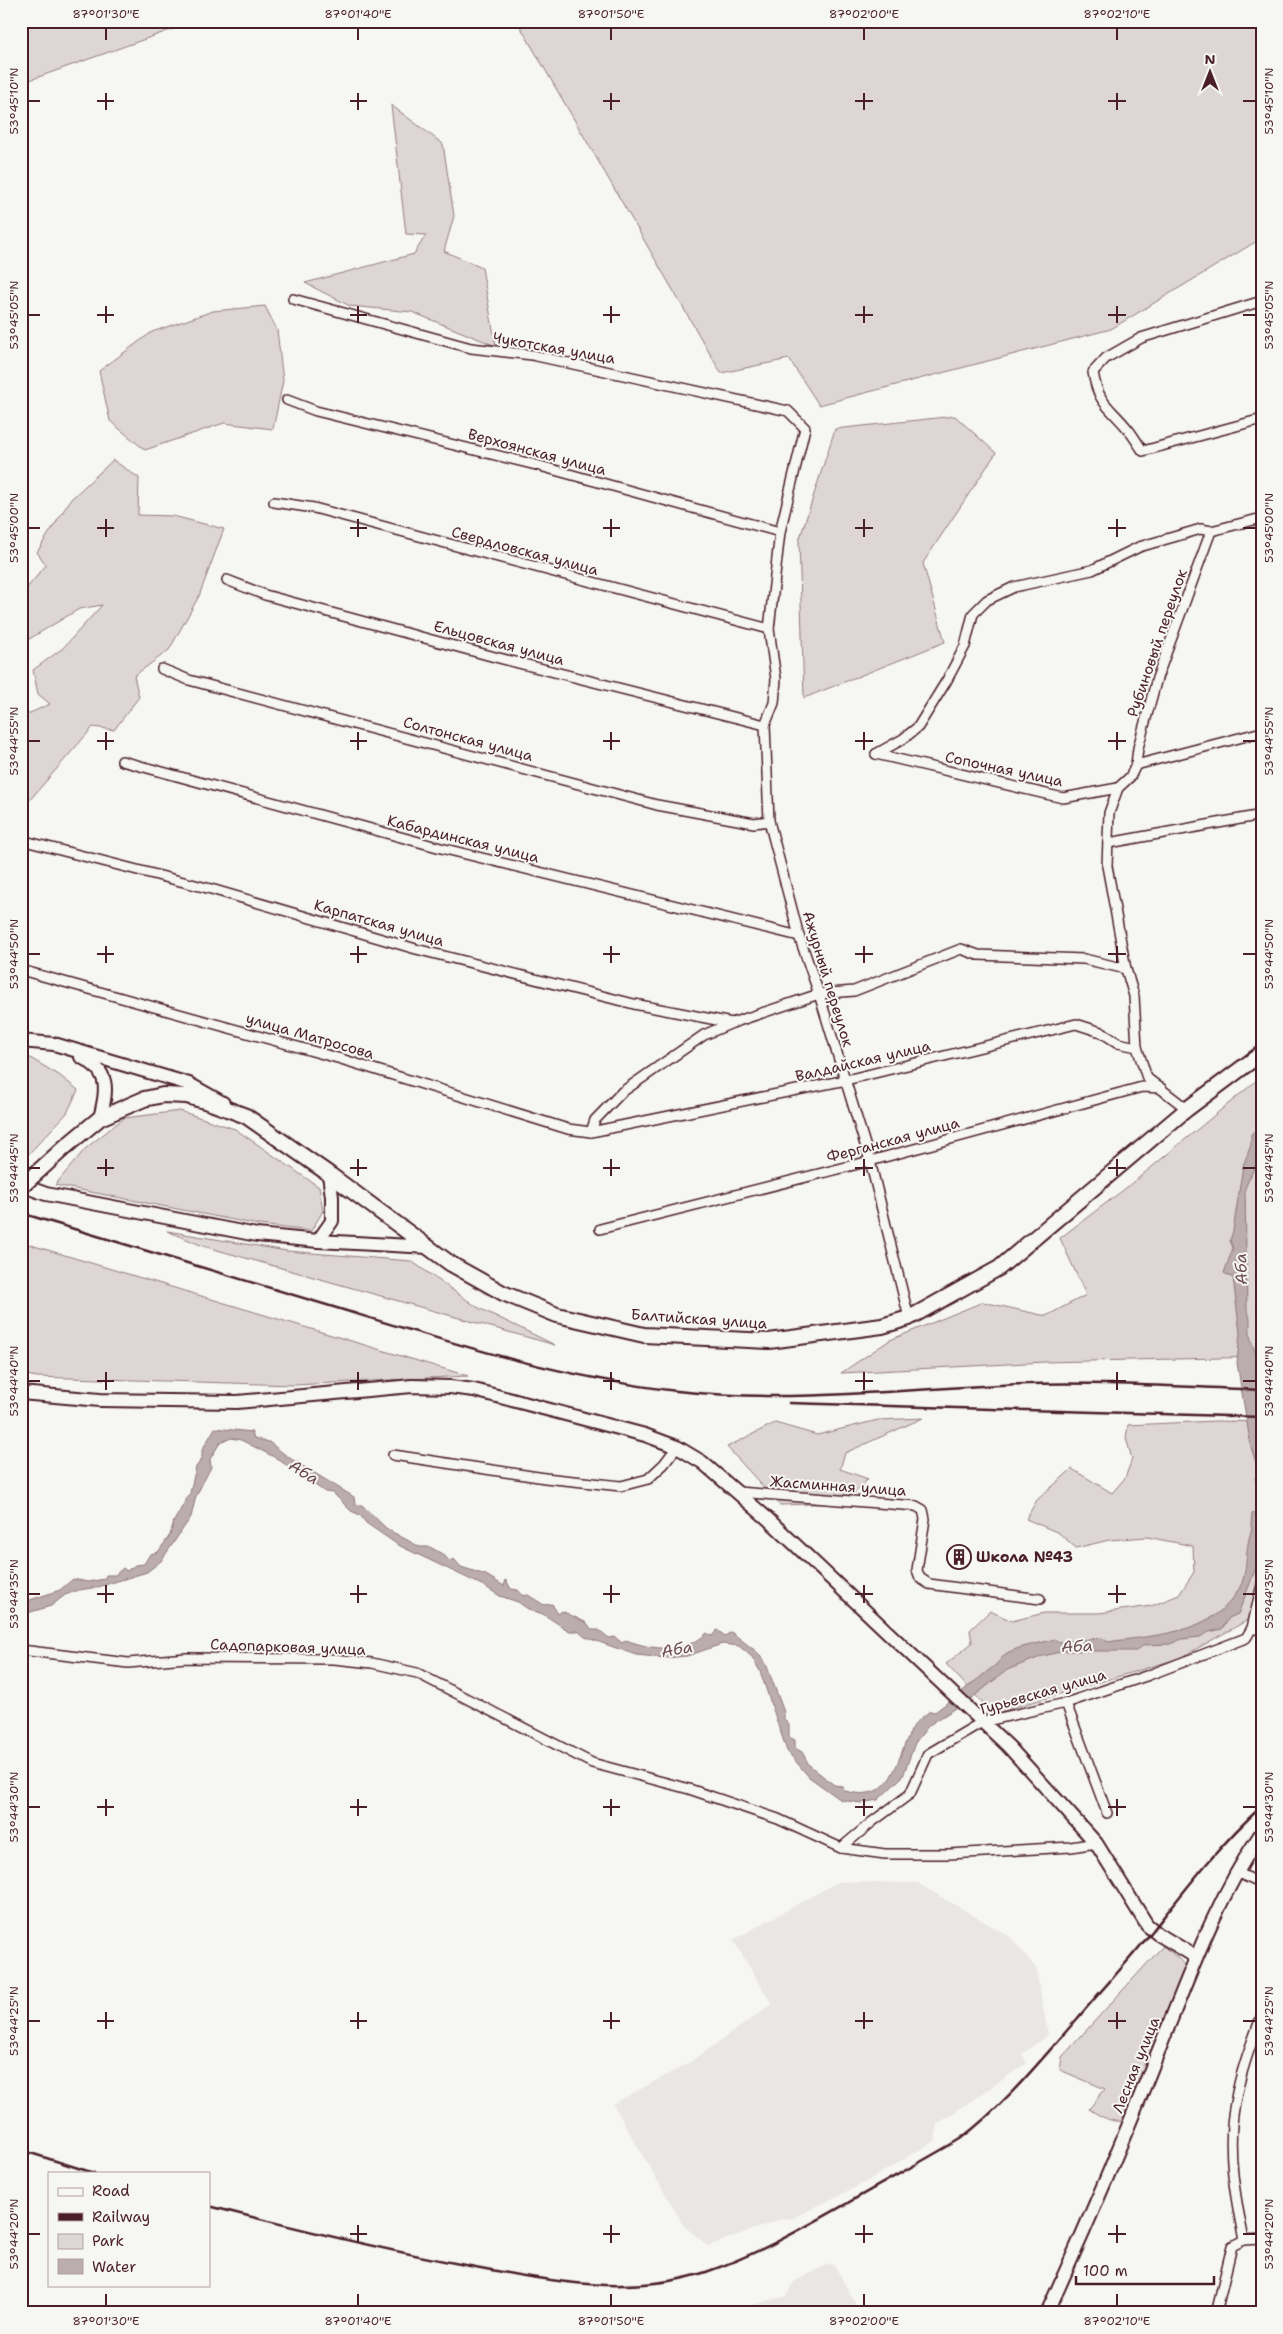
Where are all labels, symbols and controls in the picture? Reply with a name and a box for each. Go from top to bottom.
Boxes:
text: 87°01'30"E [72,6,140,22]
text: 87°01'40"E [324,6,392,22]
text: 87°01'50"E [578,6,644,22]
text: 87°02'00"E [829,6,899,22]
text: 87°02'10"E [1084,6,1150,22]
north arrow [1186,48,1236,98]
text: N [1204,50,1216,68]
text: 53°45'10"N [6,68,22,134]
text: 53°45'10"N [1261,68,1277,134]
text: 53°45'05"N [6,281,22,349]
text: 53°45'05"N [1261,281,1277,349]
street label: Чукотская улица [491,327,617,369]
street label: Верхоянская улица [466,424,609,480]
text: 53°45'00"N [6,493,22,563]
text: 53°45'00"N [1261,493,1277,563]
street label: Свердловская улица [449,522,601,580]
street label: Рубиновый переулок [1122,566,1192,720]
street label: Ельцовская улица [431,616,567,670]
text: 53°44'55"N [6,707,22,775]
text: 53°44'55"N [1261,707,1277,775]
street label: Солтонская улица [401,712,536,766]
street label: Сопочная улица [943,747,1065,791]
street label: Кабардинская улица [385,810,542,868]
street label: Карпатская улица [312,895,447,951]
street label: Ажурный переулок [798,909,858,1049]
text: 53°44'50"N [6,919,22,989]
text: 53°44'50"N [1261,919,1277,989]
street label: улица Матросова [244,1008,377,1064]
street label: Валдайская улица [793,1036,933,1086]
street label: Ферганская улица [824,1112,962,1167]
text: 53°44'45"N [6,1133,22,1203]
text: 53°44'45"N [1261,1133,1277,1203]
water label: Аба [1230,1253,1252,1285]
street label: Балтийская улица [630,1304,768,1334]
text: 53°44'40"N [6,1346,22,1416]
text: 53°44'40"N [1261,1346,1277,1416]
water label: Аба [285,1455,323,1489]
street label: Жасминная улица [769,1471,907,1501]
building icon: Школа №43 [946,1544,972,1570]
place label: Школа №43 [976,1547,1073,1567]
text: 53°44'35"N [6,1559,22,1629]
text: 53°44'35"N [1261,1559,1277,1629]
street label: Садопарковая улица [210,1634,367,1660]
water label: Аба [1061,1635,1093,1657]
water label: Аба [660,1636,694,1662]
street label: Гурьевская улица [978,1664,1109,1720]
text: 53°44'30"N [6,1772,22,1843]
text: 53°44'30"N [1261,1772,1277,1843]
text: 53°44'25"N [6,1986,22,2056]
text: 53°44'25"N [1261,1986,1277,2056]
street label: Лесная улица [1108,2013,1165,2116]
legend [48,2172,210,2286]
text: Road [92,2181,130,2201]
text: 53°44'20"N [6,2199,22,2269]
text: 53°44'20"N [1261,2199,1277,2269]
text: Railway [92,2207,150,2227]
text: Park [92,2231,124,2251]
scale bar [1076,2254,1213,2286]
text: Water [92,2257,136,2277]
text: 100 m [1083,2261,1128,2281]
text: 87°01'30"E [72,2313,140,2329]
text: 87°01'40"E [324,2313,392,2329]
text: 87°01'50"E [578,2313,644,2329]
text: 87°02'00"E [829,2313,899,2329]
text: 87°02'10"E [1084,2313,1150,2329]

